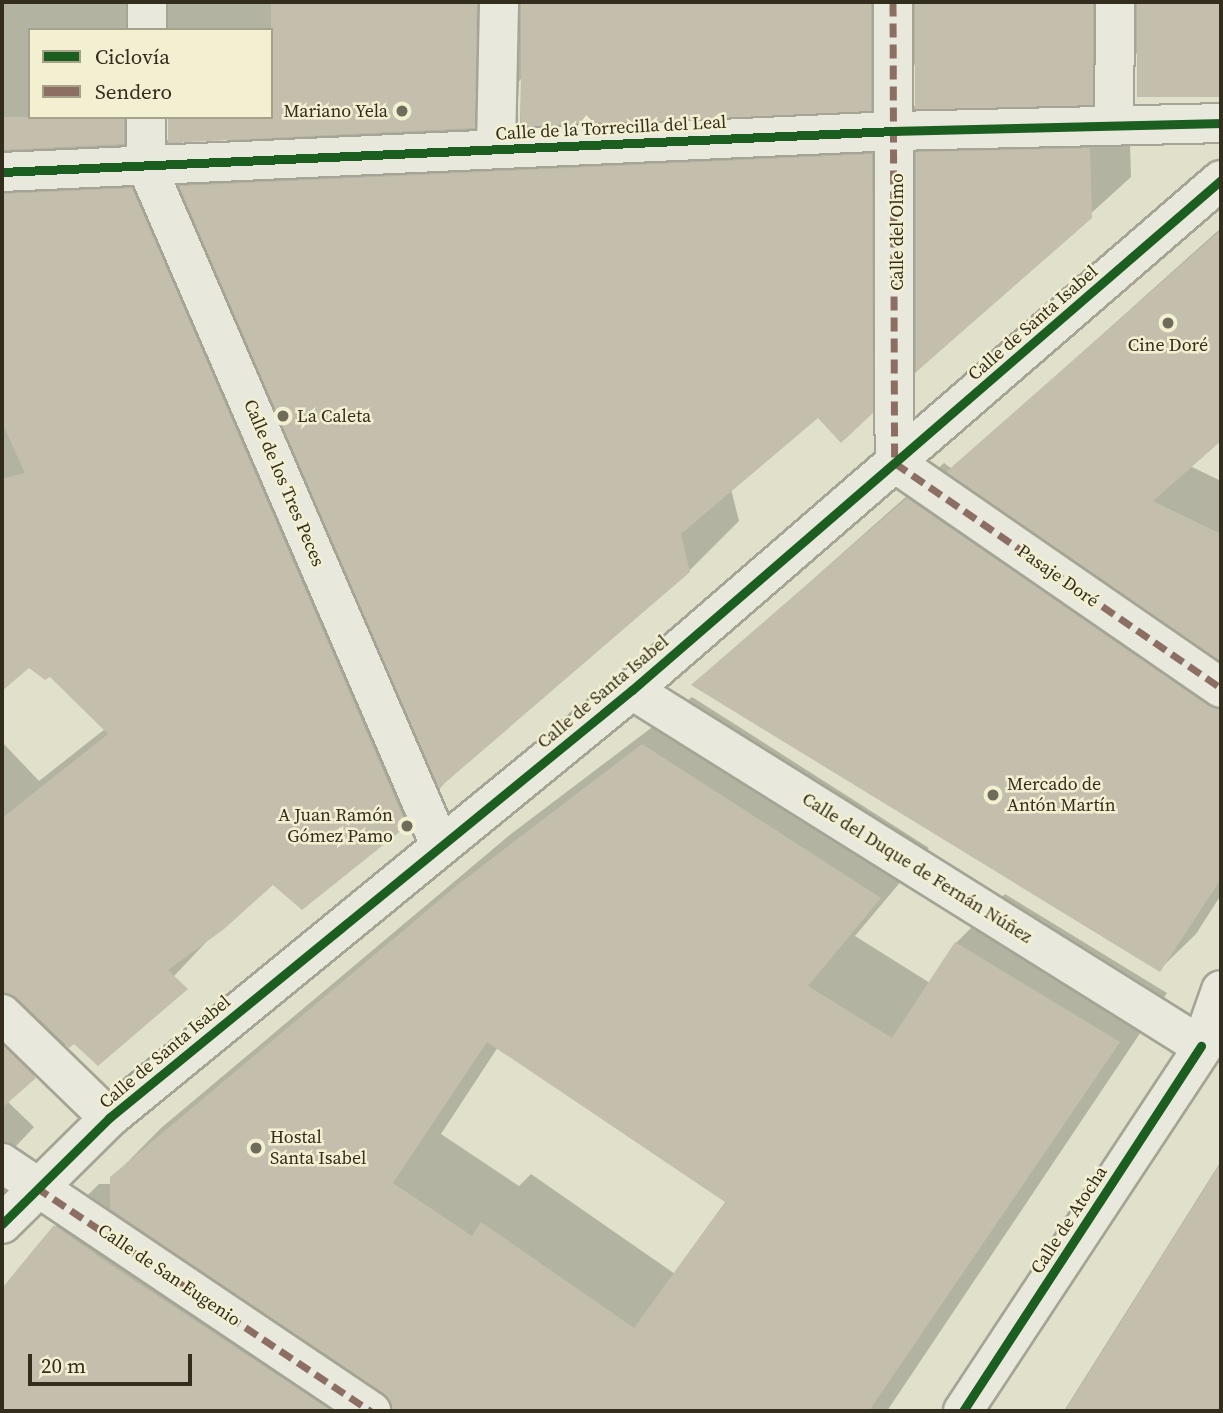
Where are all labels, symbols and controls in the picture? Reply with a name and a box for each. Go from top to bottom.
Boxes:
legend [28,28,273,119]
text: Ciclovía [95,42,170,71]
text: Sendero [95,77,172,106]
place label: Mariano Yela [283,100,388,122]
marker: Mariano Yela [394,103,410,119]
street label: Calle de la Torrecilla del Leal [495,111,727,145]
street label: Calle del Olmo [886,173,908,291]
street label: Calle de Santa Isabel [964,261,1102,385]
marker: Cine Doré [1160,315,1176,331]
place label: Cine Doré [1128,334,1208,356]
street label: Calle de los Tres Peces [239,396,329,570]
place label: La Caleta [297,405,371,427]
marker: La Caleta [275,408,291,424]
street label: Pasaje Doré [1013,540,1103,612]
street label: Calle de Santa Isabel [533,631,673,753]
place label: Mercado de Antón Martín [1007,774,1116,816]
marker: Mercado de Antón Martín [985,787,1001,803]
street label: Calle del Duque de Fernán Núñez [798,788,1036,948]
place label: A Juan Ramón Gómez Pamo [278,805,393,848]
marker: A Juan Ramón Gómez Pamo [399,818,415,834]
street label: Calle de Santa Isabel [95,991,235,1113]
place label: Hostal Santa Isabel [270,1127,366,1170]
marker: Hostal Santa Isabel [248,1140,264,1156]
street label: Calle de Atocha [1026,1162,1112,1278]
street label: Calle de San Eugenio [94,1219,244,1331]
scale bar [32,1340,196,1384]
text: 20 m [41,1351,86,1380]

